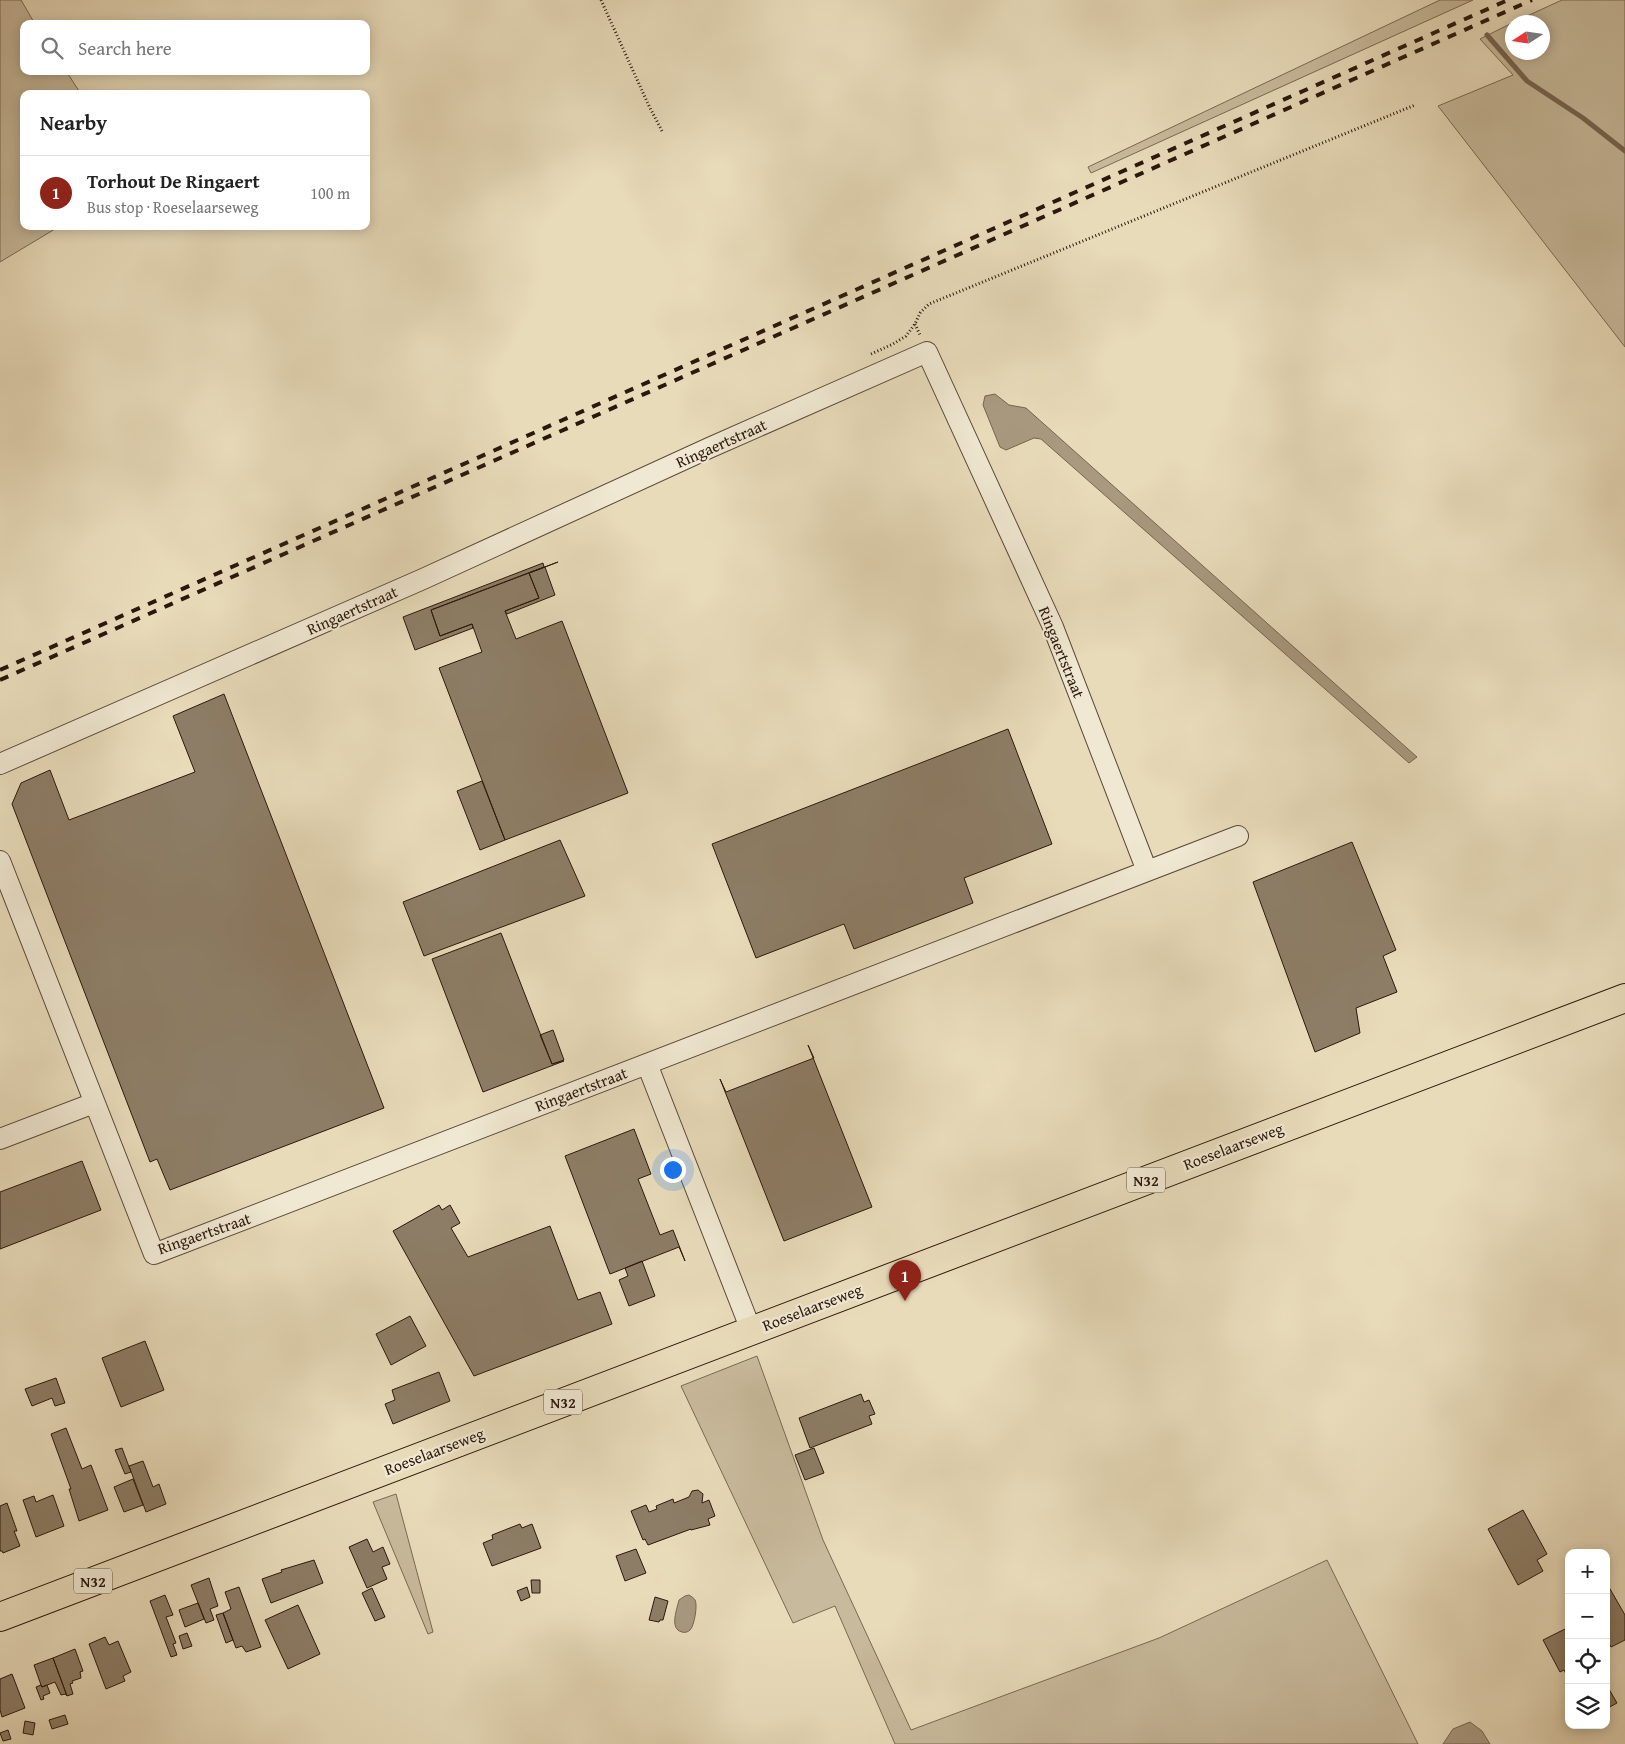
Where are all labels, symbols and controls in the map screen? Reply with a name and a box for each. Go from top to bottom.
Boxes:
north arrow [1505,15,1550,60]
search box [20,20,370,75]
icon: search [38,34,66,62]
text: Search here [78,34,172,62]
text: Nearby [40,107,107,138]
text: Torhout De Ringaert [87,167,260,195]
text: 1 [52,181,60,205]
text: 100 m [310,181,350,205]
text: Bus stop · Roeselaarseweg [87,195,258,219]
street label: Ringaertstraat [672,412,771,474]
street label: Ringaertstraat [303,579,402,641]
street label: Ringaertstraat [1033,602,1091,702]
street label: Ringaertstraat [531,1060,631,1118]
street label: Roeselaarseweg [1180,1116,1286,1176]
your location [660,1157,686,1183]
road number: N32 [1127,1168,1165,1192]
street label: Ringaertstraat [154,1206,254,1260]
pin: 1 [889,1260,921,1301]
street label: Roeselaarseweg [759,1277,865,1337]
road number: N32 [544,1390,582,1414]
street label: Roeselaarseweg [381,1421,487,1481]
map controls [1565,1549,1610,1729]
button: + [1565,1549,1610,1594]
road number: N32 [74,1568,112,1594]
button: − [1565,1594,1610,1639]
button: locate [1565,1639,1610,1684]
button: layers [1565,1684,1610,1729]

